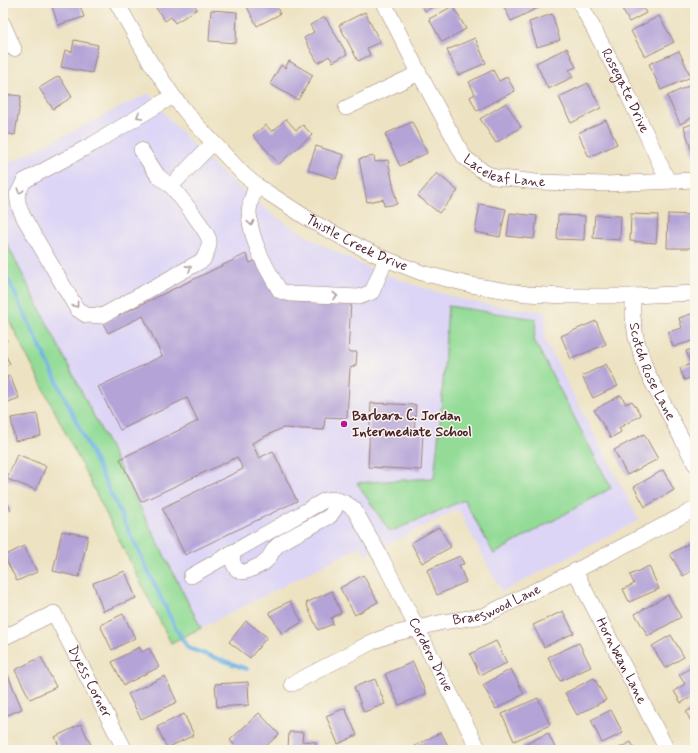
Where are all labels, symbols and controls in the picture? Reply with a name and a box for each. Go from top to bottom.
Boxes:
street label: Rosegate Drive [597,46,654,137]
one-way arrow [136,111,143,118]
street label: Laceleaf Lane [459,150,546,191]
one-way arrow [16,188,25,195]
street label: Thistle Creek Drive [302,211,410,276]
one-way arrow [246,220,255,226]
one-way arrow [185,265,192,273]
one-way arrow [332,292,338,301]
one-way arrow [71,301,78,308]
street label: Scotch Rose Lane [625,321,680,424]
place label: Barbara C. Jordan Intermediate School [352,407,472,441]
marker: Barbara C. Jordan Intermediate School [339,419,349,429]
street label: Braeswood Lane [451,580,544,629]
street label: Hornbean Lane [591,614,651,708]
street label: Cordero Drive [404,615,457,695]
street label: Dyess Corner [63,642,116,721]

